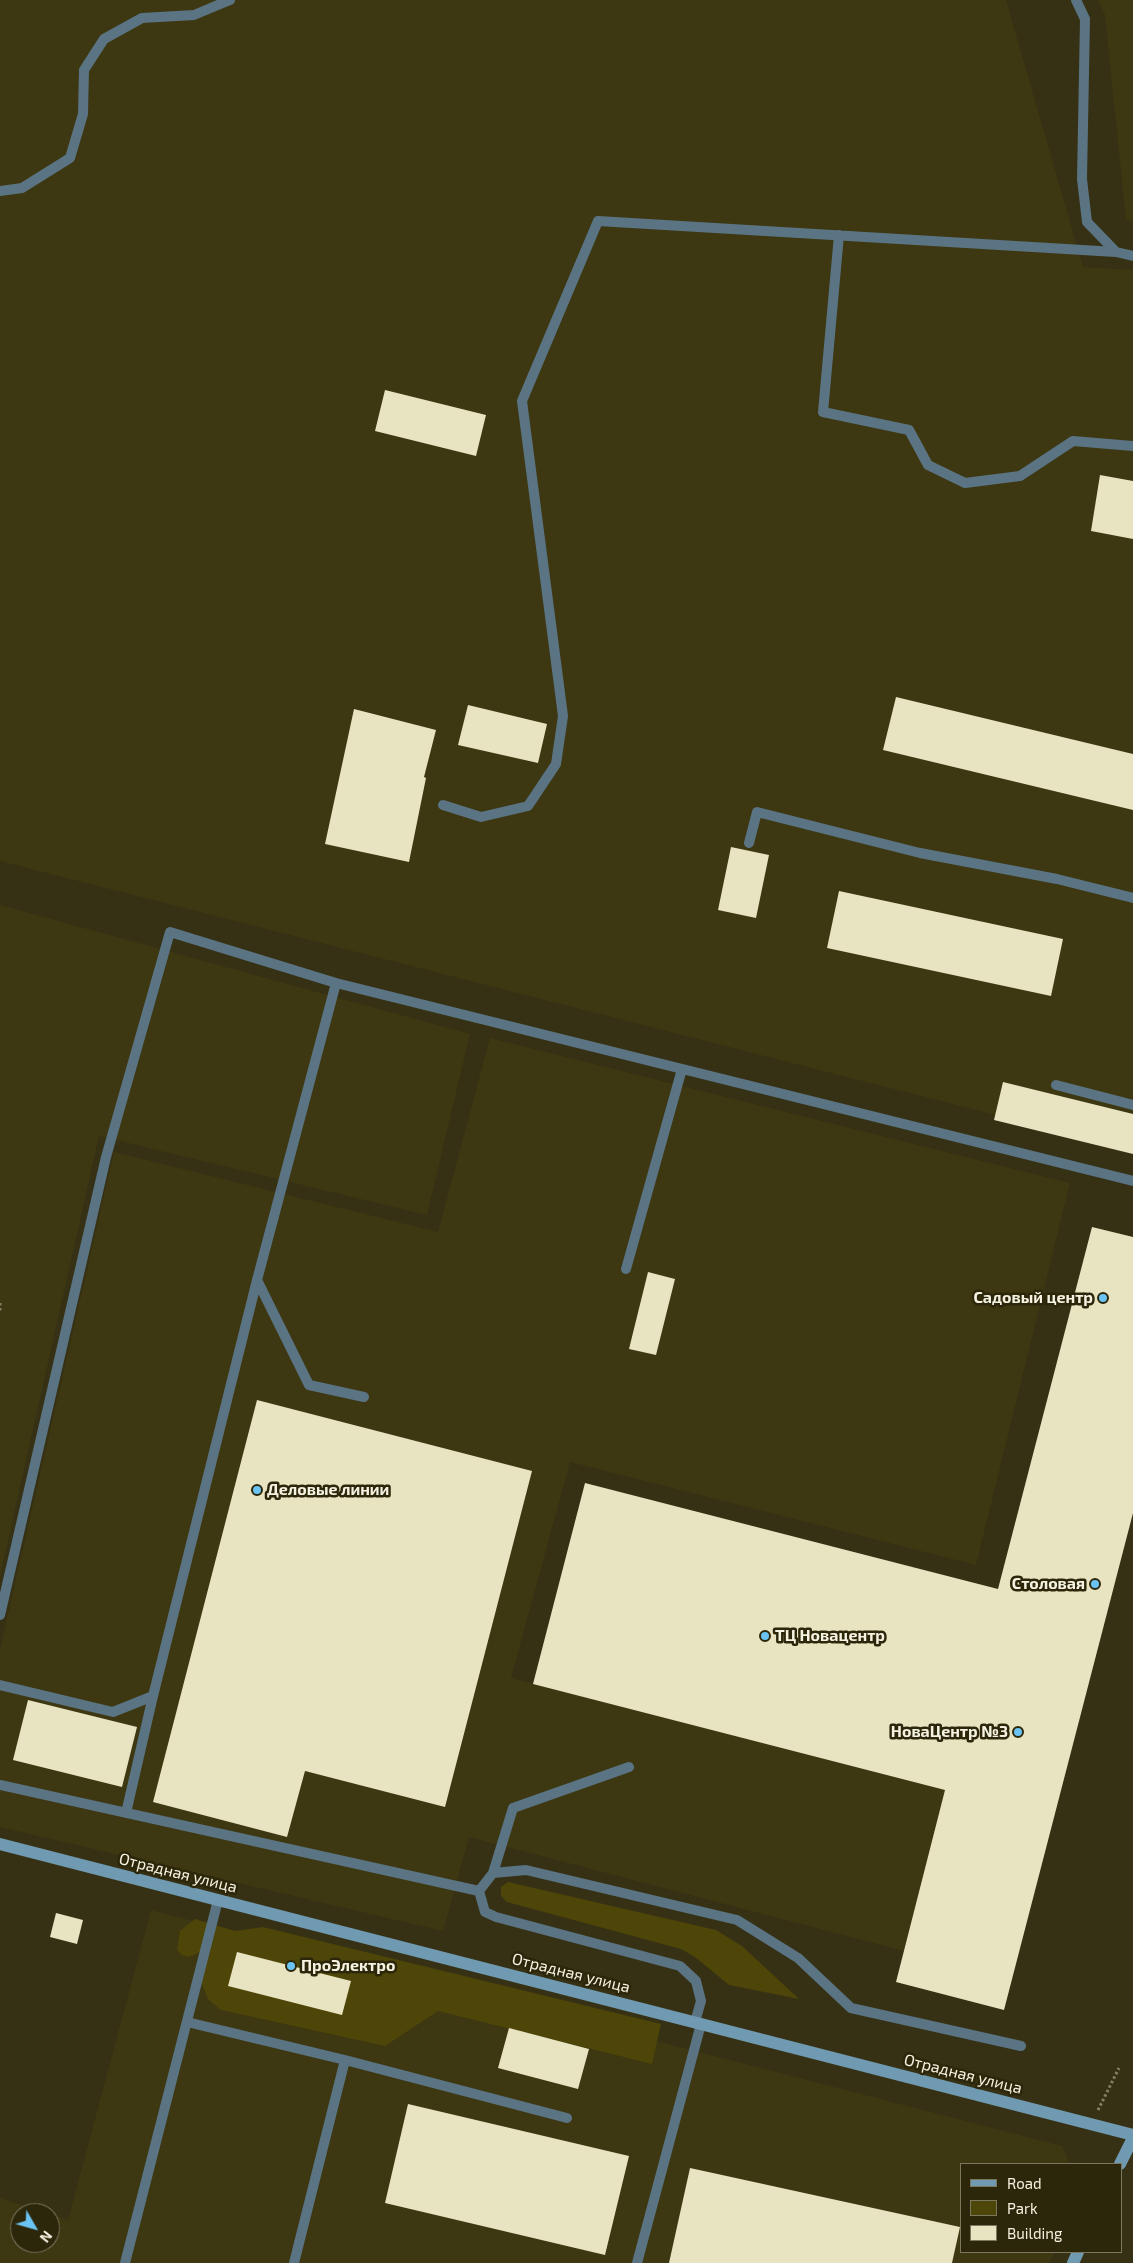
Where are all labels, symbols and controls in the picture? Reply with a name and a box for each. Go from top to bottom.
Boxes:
place label: Садовый центр [973,1288,1093,1308]
marker: Садовый центр [1097,1292,1109,1304]
place label: Деловые линии [267,1480,389,1500]
marker: Деловые линии [251,1484,263,1496]
place label: Столовая [1012,1574,1085,1594]
marker: Столовая [1089,1578,1101,1590]
place label: ТЦ Новацентр [775,1626,885,1646]
marker: ТЦ Новацентр [759,1630,771,1642]
place label: НоваЦентр №3 [891,1722,1008,1742]
marker: НоваЦентр №3 [1012,1726,1024,1738]
street label: Отрадная улица [117,1849,239,1897]
street label: Отрадная улица [510,1949,632,1997]
place label: ПроЭлектро [301,1956,395,1976]
marker: ПроЭлектро [285,1960,297,1972]
street label: Отрадная улица [902,2050,1024,2098]
legend [960,2163,1123,2253]
text: Road [1007,2174,1042,2192]
text: Park [1007,2199,1038,2217]
north arrow [10,2203,60,2253]
text: Building [1007,2224,1062,2242]
text: N [37,2228,56,2246]

